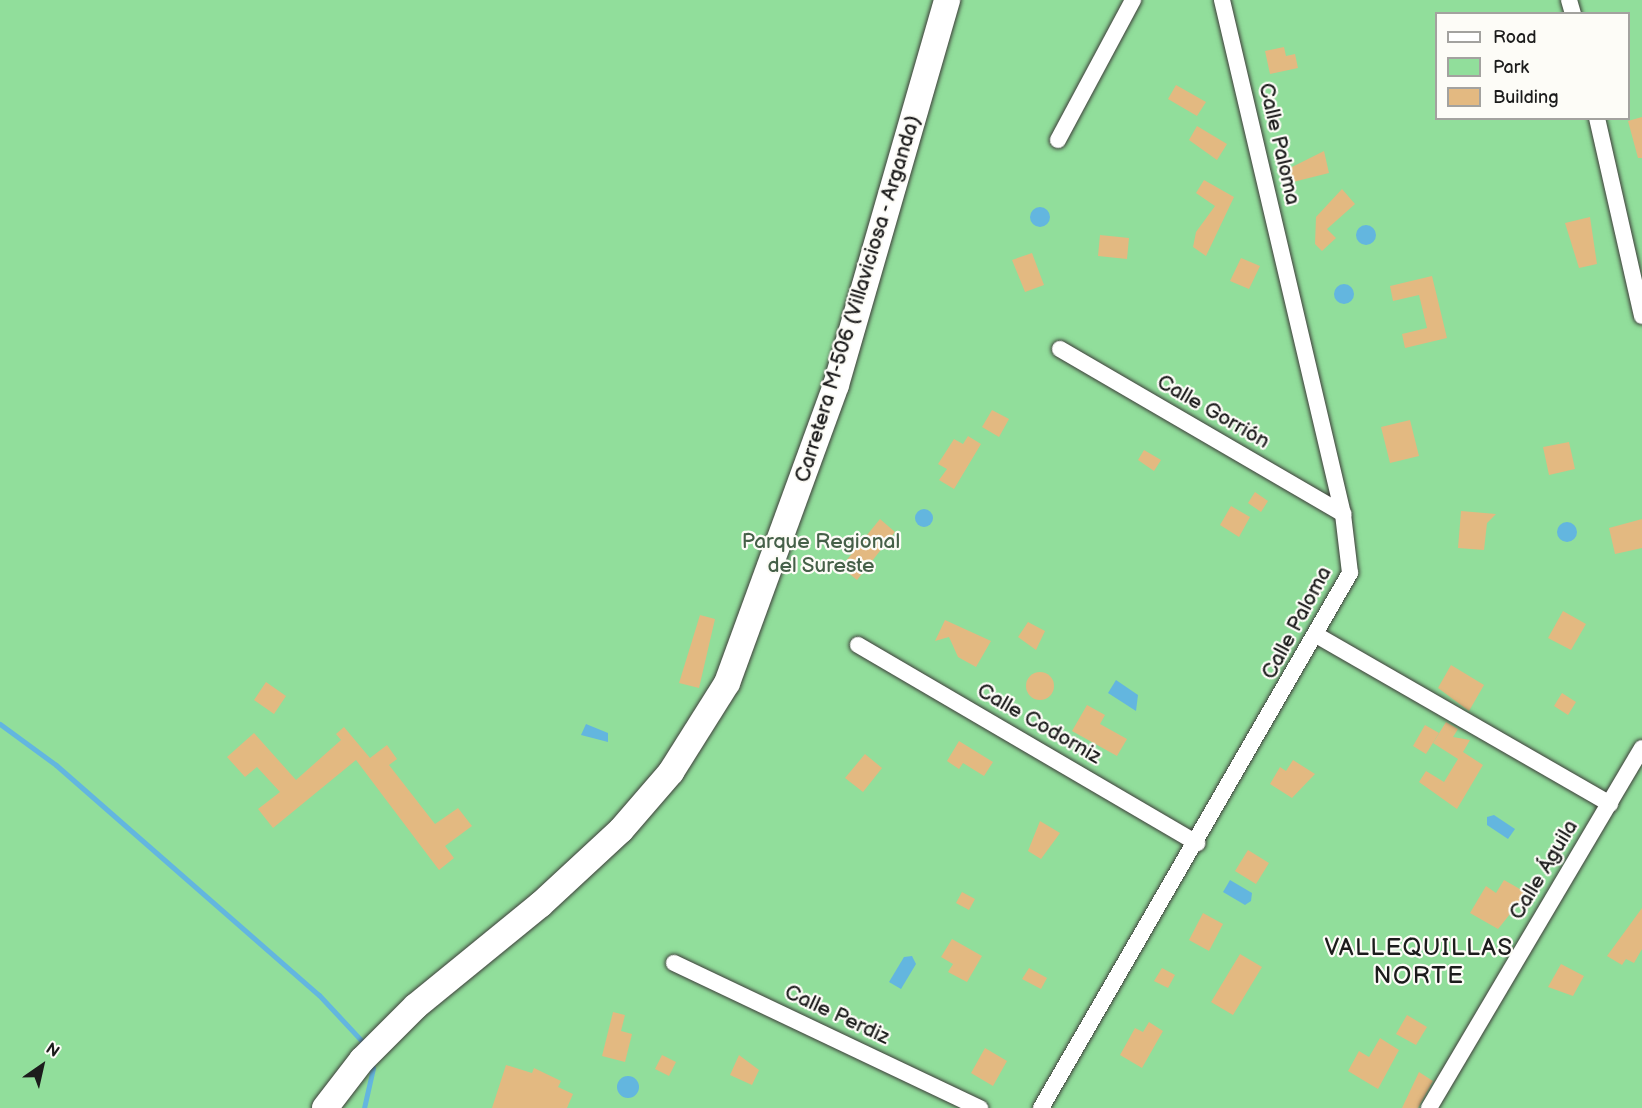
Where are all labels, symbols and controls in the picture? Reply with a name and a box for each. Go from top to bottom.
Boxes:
legend [1435,12,1630,120]
text: Road [1493,27,1537,48]
text: Park [1493,57,1529,78]
street label: Calle Paloma [1253,81,1305,207]
text: Building [1493,87,1559,108]
street label: Carretera M-506 (Villaviciosa - Arganda) [790,112,926,486]
street label: Calle Gorrión [1152,370,1274,454]
park label: Parque Regional del Sureste [742,529,900,579]
street label: Calle Paloma [1257,562,1337,684]
street label: Calle Codorniz [972,678,1106,770]
street label: Calle Águila [1504,816,1584,924]
district label: VALLEQUILLAS NORTE [1324,934,1514,990]
street label: Calle Perdiz [780,980,894,1050]
north arrow [12,1036,72,1096]
text: N [42,1039,63,1062]

